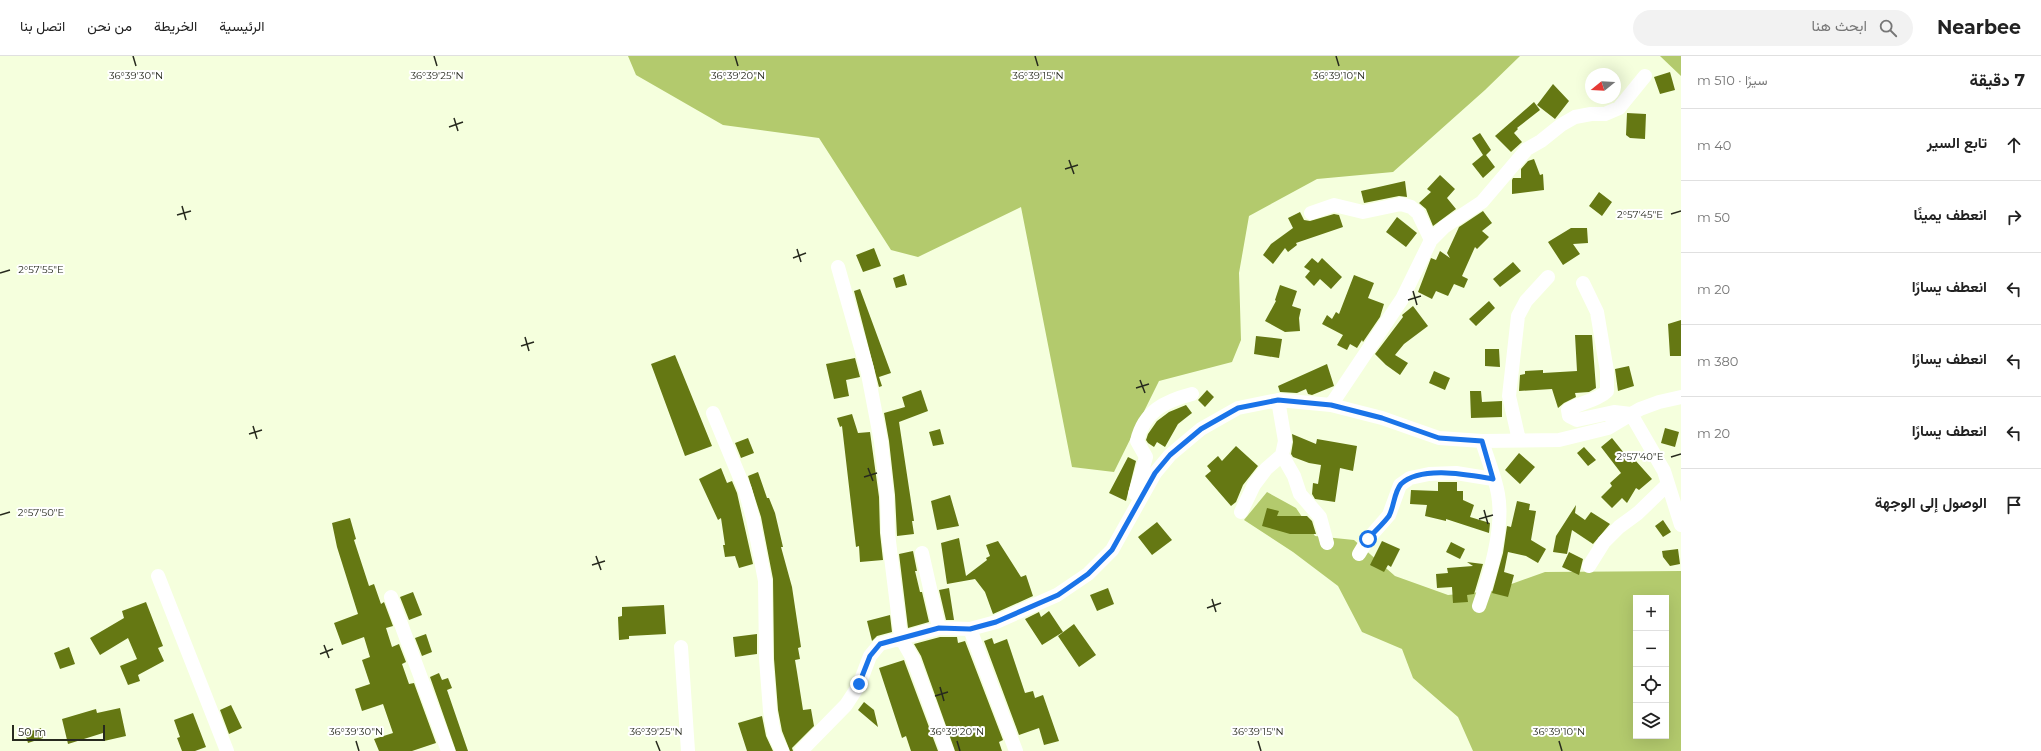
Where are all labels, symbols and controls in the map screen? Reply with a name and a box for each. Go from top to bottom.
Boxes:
search box [1633,10,1913,46]
text: ابحث هنا [1812,16,1867,35]
text: Nearbee [1937,16,2021,39]
text: اتصل بنا [20,17,65,35]
text: من نحن [87,17,132,35]
text: الخريطة [154,17,197,35]
text: الرئيسية [219,17,265,35]
icon: search [1877,17,1899,39]
north arrow [1585,68,1621,104]
text: 36°39'30"N [109,69,163,82]
text: 36°39'25"N [410,69,464,82]
text: 36°39'20"N [711,69,765,82]
text: 36°39'15"N [1012,69,1064,82]
text: 36°39'10"N [1313,69,1365,82]
text: 7 دقيقة [1970,70,2025,90]
text: سيرًا · 510 m [1697,72,1768,88]
text: تابع السير [1927,133,1987,152]
icon: ahead [2003,134,2025,156]
text: 40 m [1697,137,1731,153]
text: انعطف يمينًا [1914,205,1987,224]
icon: right [2003,206,2025,228]
text: 2°57'45"E [1617,208,1663,221]
text: 50 m [1697,209,1730,225]
text: 2°57'55"E [18,263,64,276]
text: انعطف يسارًا [1912,277,1987,296]
icon: left [2003,278,2025,300]
text: 20 m [1697,281,1730,297]
text: انعطف يسارًا [1912,349,1987,368]
icon: left [2003,350,2025,372]
text: 380 m [1697,353,1738,369]
text: انعطف يسارًا [1912,421,1987,440]
icon: left [2003,422,2025,444]
text: 20 m [1697,425,1730,441]
text: 2°57'40"E [1616,450,1664,463]
text: الوصول إلى الوجهة [1875,493,1987,512]
icon: arrive [2003,494,2025,516]
text: 2°57'50"E [18,506,65,519]
route start [1359,530,1377,548]
map controls [1633,595,1669,739]
button: + [1633,595,1669,631]
button: − [1633,631,1669,667]
button: locate [1633,667,1669,703]
route end [850,675,868,693]
button: layers [1633,703,1669,739]
scale bar [12,723,105,742]
text: 50 m [18,725,46,739]
text: 36°39'30"N [329,725,383,738]
text: 36°39'25"N [629,725,683,738]
text: 36°39'20"N [930,725,984,738]
text: 36°39'15"N [1232,725,1284,738]
text: 36°39'10"N [1533,725,1585,738]

